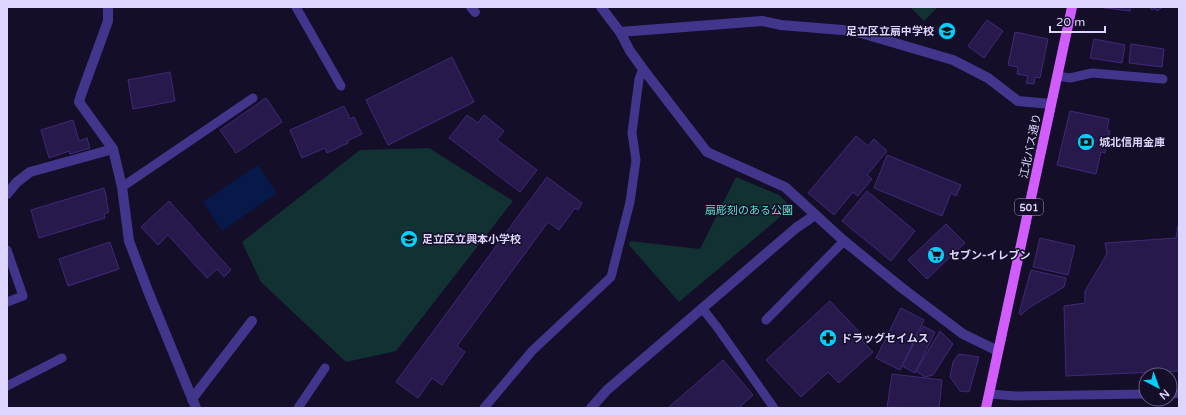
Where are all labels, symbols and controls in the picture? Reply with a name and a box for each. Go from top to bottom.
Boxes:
scale bar [1050,8,1105,34]
text: 20 m [1056,15,1085,29]
school or university icon: 足立区立扇中学校 [937,21,957,41]
place label: 足立区立扇中学校 [846,25,934,38]
street label: 江北バス通り [1017,112,1044,180]
bank icon: 城北信用金庫 [1076,132,1096,152]
place label: 城北信用金庫 [1099,136,1165,149]
road number: 501 [1015,199,1043,215]
park label: 扇彫刻のある公園 [705,204,793,217]
school or university icon: 足立区立興本小学校 [399,229,419,249]
place label: 足立区立興本小学校 [422,233,521,246]
supermarket icon: セブン-イレブン [926,245,946,265]
place label: セブン-イレブン [949,249,1031,262]
pharmacy icon: ドラッグセイムス [818,328,838,348]
place label: ドラッグセイムス [841,332,929,345]
north arrow [1138,367,1178,407]
text: N [1157,386,1172,402]

